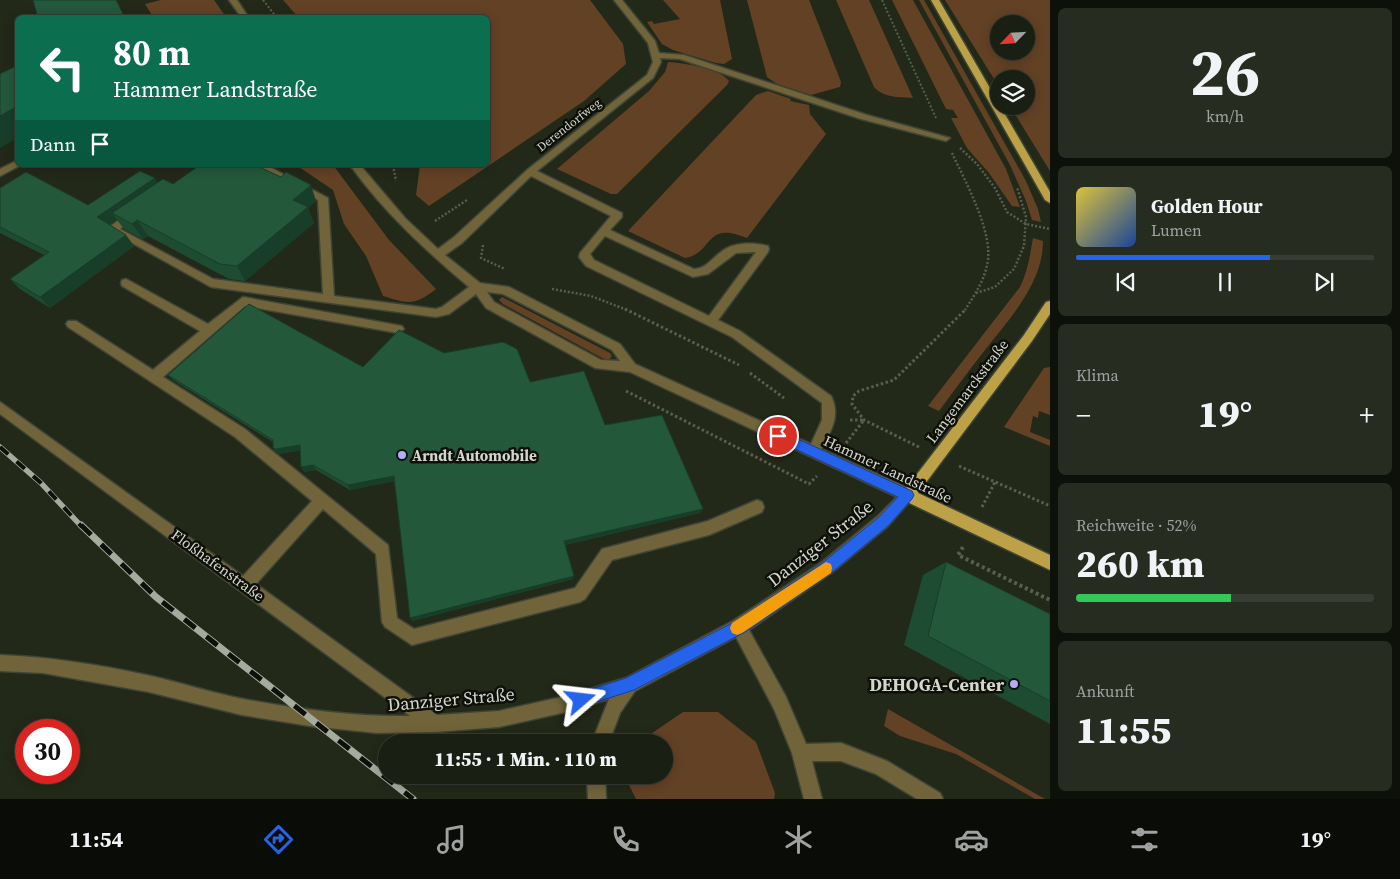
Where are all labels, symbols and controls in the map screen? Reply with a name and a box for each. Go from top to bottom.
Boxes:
north arrow [990,15,1035,60]
map controls [990,15,1035,115]
text: 26 [1190,28,1260,117]
text: 80 m [113,29,190,77]
icon: left [30,35,95,100]
button: layers [990,70,1035,115]
text: Hammer Landstraße [113,74,318,104]
street label: Derendorfweg [534,95,604,155]
text: km/h [1206,105,1244,127]
icon: arrive [86,130,114,158]
text: Dann [30,131,76,157]
text: Golden Hour [1151,193,1263,219]
text: Lumen [1151,219,1202,241]
icon: previous [1112,268,1140,296]
icon: pause [1211,268,1239,296]
icon: next [1310,268,1338,296]
street label: Langemarckstraße [921,334,1013,447]
text: Klima [1076,364,1119,386]
text: 19° [1198,388,1252,440]
text: − [1076,396,1091,434]
text: + [1359,396,1374,434]
pin [757,415,799,457]
icon: arrive [764,422,792,450]
street label: Hammer Landstraße [820,430,956,508]
place label: Arndt Automobile [412,445,537,466]
marker: Arndt Automobile [396,449,408,461]
street label: Danziger Straße [762,494,878,592]
text: Reichweite · 52% [1076,514,1196,536]
street label: Floßhafenstraße [167,524,269,606]
text: 260 km [1076,538,1204,590]
place label: DEHOGA-Center [869,672,1005,697]
position arrow [554,673,606,725]
marker: DEHOGA-Center [1008,678,1020,690]
text: Ankunft [1076,680,1134,702]
street label: Danziger Straße [386,681,516,717]
text: 11:55 [1076,704,1171,756]
speed limit sign: 30 [15,719,80,784]
text: 11:55 · 1 Min. · 110 m [434,746,617,772]
icon: directions [261,822,296,857]
icon: music [434,822,469,857]
icon: phone [608,822,643,857]
icon: climate [781,822,816,857]
icon: car [954,822,989,857]
icon: filters [1127,822,1162,857]
text: 11:54 [69,824,123,854]
text: 19° [1300,824,1331,854]

